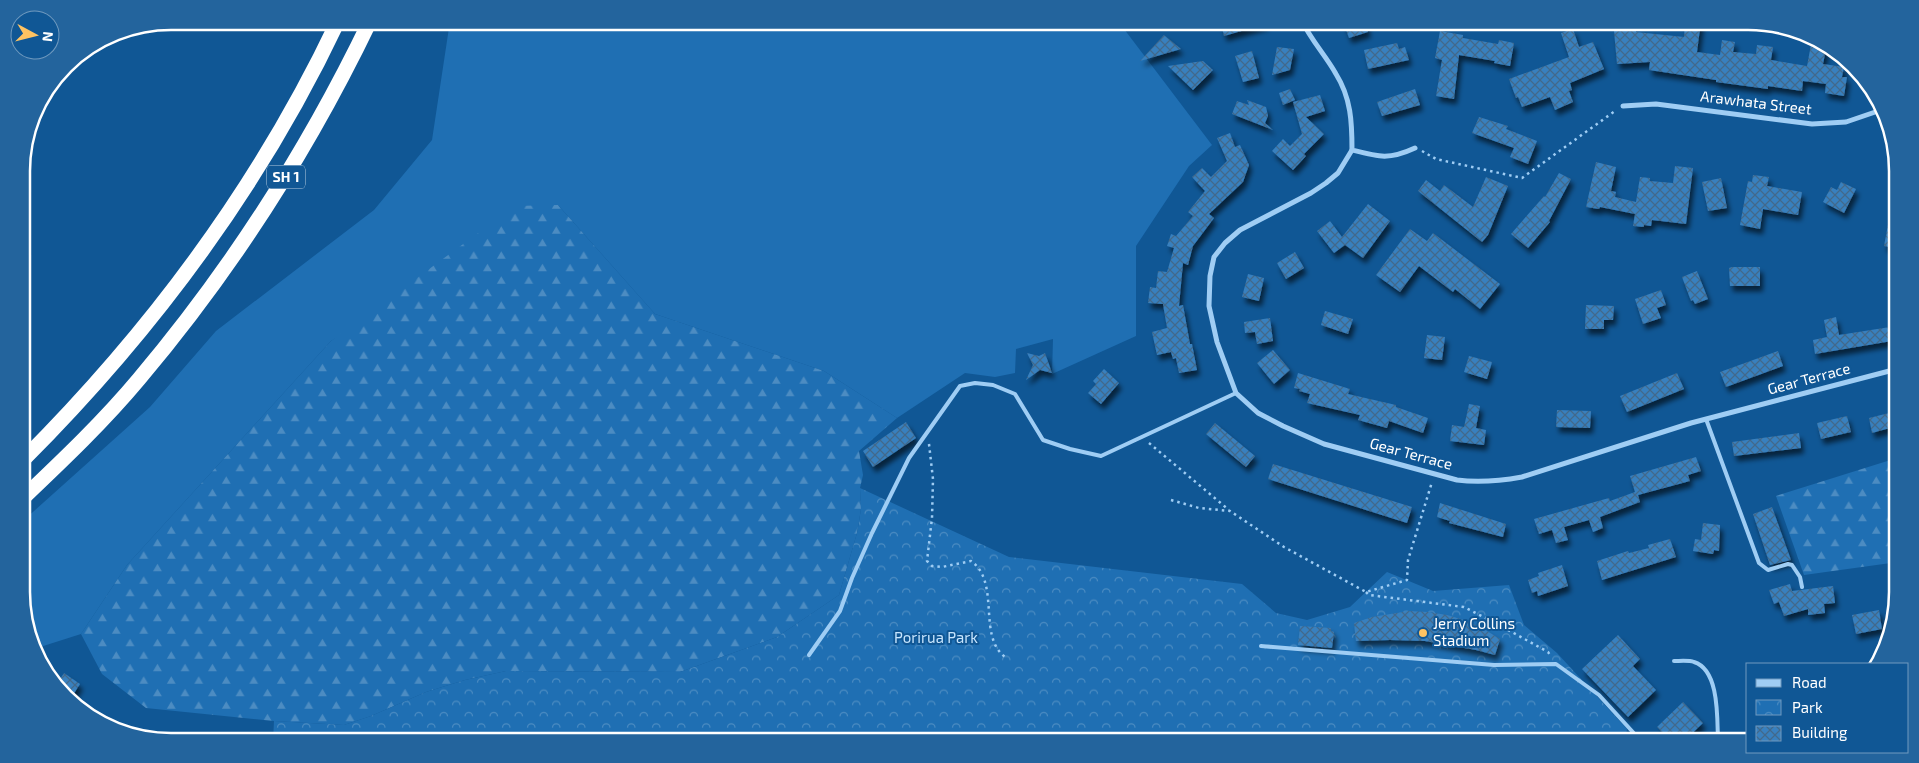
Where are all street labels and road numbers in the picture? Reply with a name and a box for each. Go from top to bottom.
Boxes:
street label: Arawhata Street [1700,86,1813,118]
road number: SH 1 [267,166,305,188]
street label: Gear Terrace [1765,358,1852,398]
street label: Gear Terrace [1368,433,1455,473]

